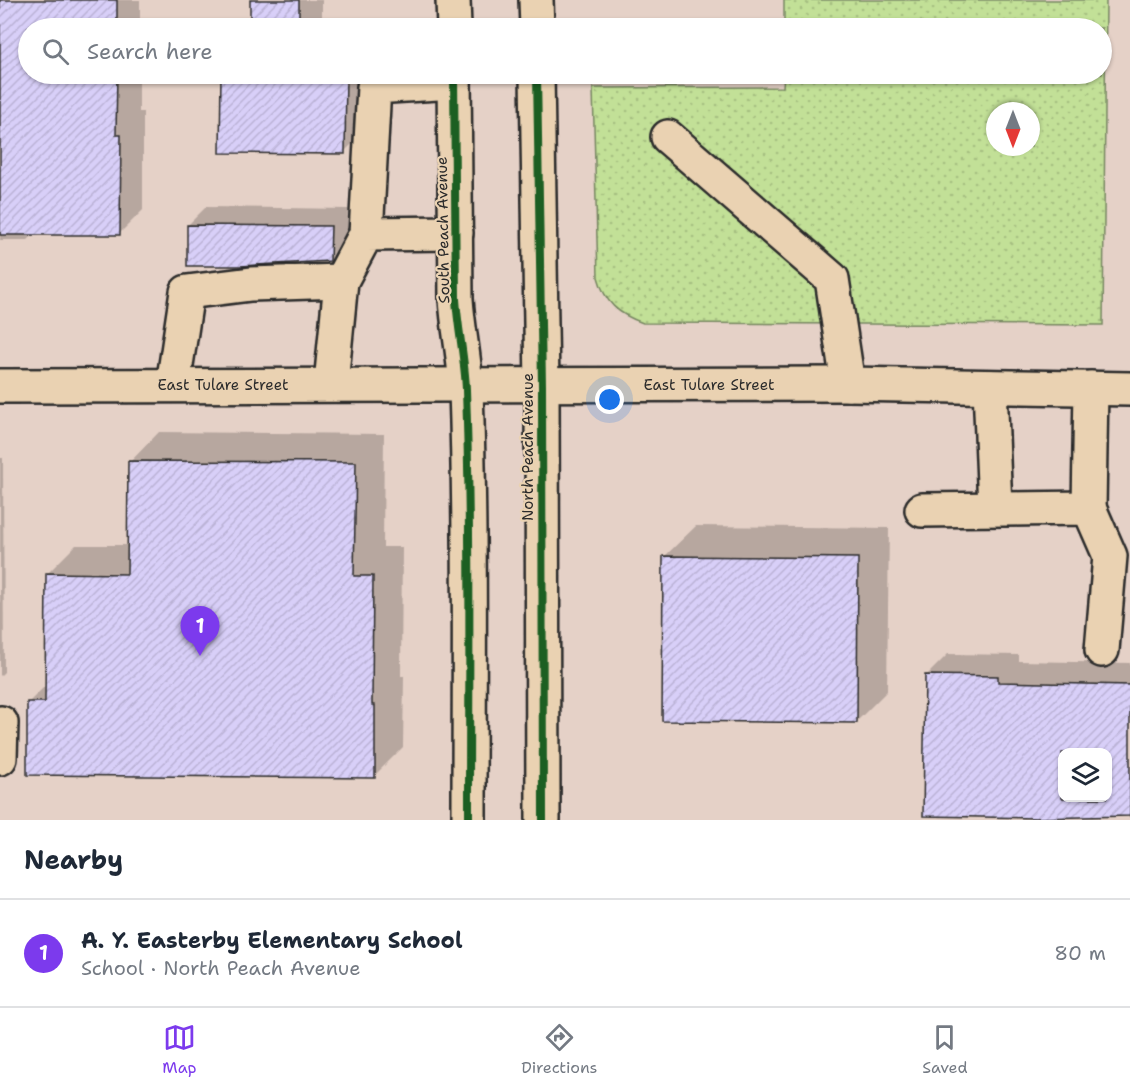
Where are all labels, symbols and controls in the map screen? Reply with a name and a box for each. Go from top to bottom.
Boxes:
search box [18,18,1112,84]
icon: search [39,35,72,68]
text: Search here [87,37,213,66]
north arrow [986,102,1040,156]
street label: South Peach Avenue [432,156,454,304]
street label: North Peach Avenue [518,373,538,521]
street label: East Tulare Street [157,375,289,395]
street label: East Tulare Street [643,375,775,395]
your location [595,385,624,414]
pin: 1 [180,606,220,656]
map controls [1058,748,1112,802]
button: layers [1058,748,1112,802]
text: Nearby [24,842,123,877]
text: A. Y. Easterby Elementary School [81,926,463,955]
text: 1 [39,940,48,966]
text: 80 m [1054,940,1106,966]
text: School · North Peach Avenue [81,955,361,981]
tab: Map [162,1021,197,1078]
tab: Directions [521,1021,598,1078]
tab: Saved [922,1021,968,1078]

